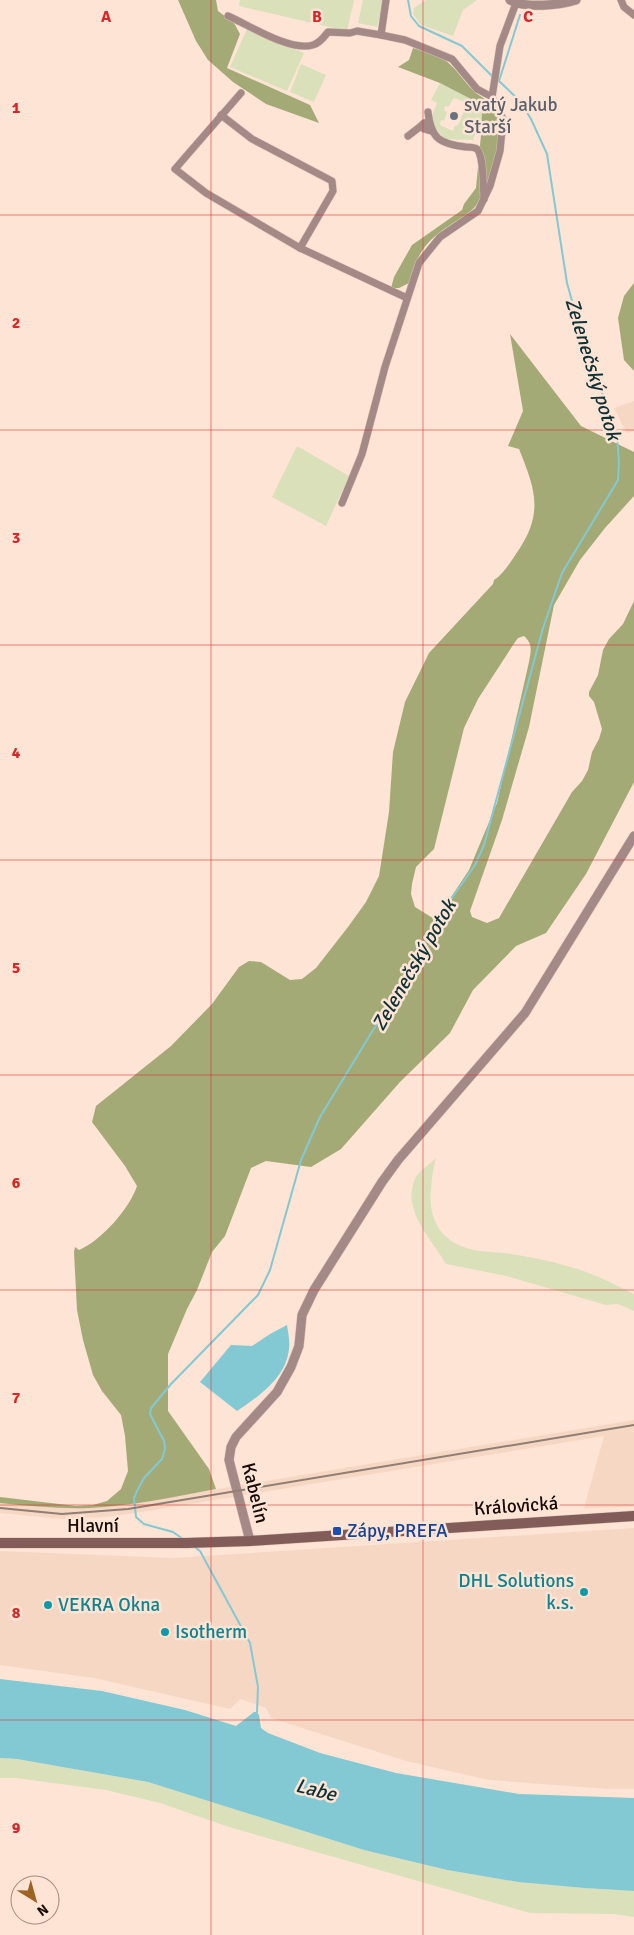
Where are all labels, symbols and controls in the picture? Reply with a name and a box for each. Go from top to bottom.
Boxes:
text: A [101,7,112,27]
text: B [312,7,322,27]
text: C [523,7,533,27]
place label: svatý Jakub Starší [464,93,557,139]
text: 1 [12,98,21,118]
marker: svatý Jakub Starší [448,110,460,122]
water label: Zelenečský potok [560,295,627,445]
text: 2 [12,313,20,333]
text: 3 [12,528,20,548]
text: 4 [12,743,21,763]
water label: Zelenečský potok [366,893,463,1035]
text: 5 [12,958,20,978]
text: 6 [12,1173,21,1193]
text: 7 [12,1388,21,1408]
street label: Kabelín [236,1460,274,1526]
street label: Královická [473,1491,559,1521]
street label: Hlavní [67,1514,120,1538]
place label: Zápy, PREFA [347,1519,448,1543]
marker: Zápy, PREFA [331,1525,343,1537]
place label: DHL Solutions k.s. [458,1569,574,1615]
marker: DHL Solutions k.s. [578,1586,590,1598]
place label: VEKRA Okna [58,1593,160,1617]
marker: VEKRA Okna [42,1599,54,1611]
text: 8 [12,1603,21,1623]
place label: Isotherm [175,1620,247,1644]
marker: Isotherm [159,1626,171,1638]
water label: Labe [293,1773,340,1807]
text: 9 [12,1818,21,1838]
north arrow [10,1875,60,1925]
text: N [34,1900,52,1920]

